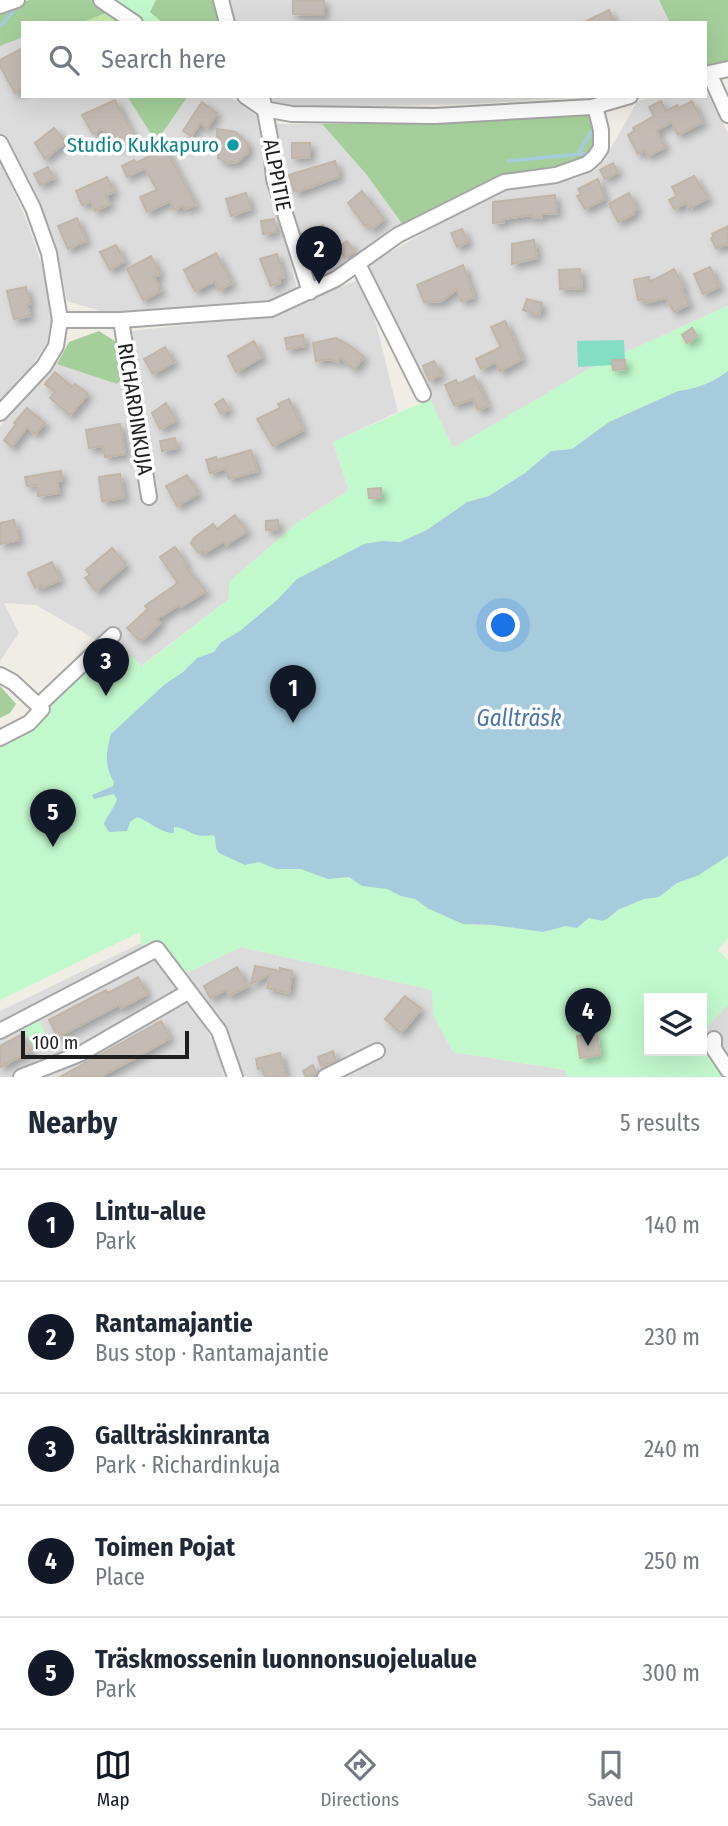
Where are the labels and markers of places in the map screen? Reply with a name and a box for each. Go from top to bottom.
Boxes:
place label: Studio Kukkapuro [67,132,219,158]
marker: Studio Kukkapuro [225,137,241,153]
pin: 2 [296,226,342,284]
pin: 3 [83,638,129,696]
pin: 1 [270,665,316,723]
pin: 5 [30,789,76,847]
pin: 4 [565,988,611,1046]

